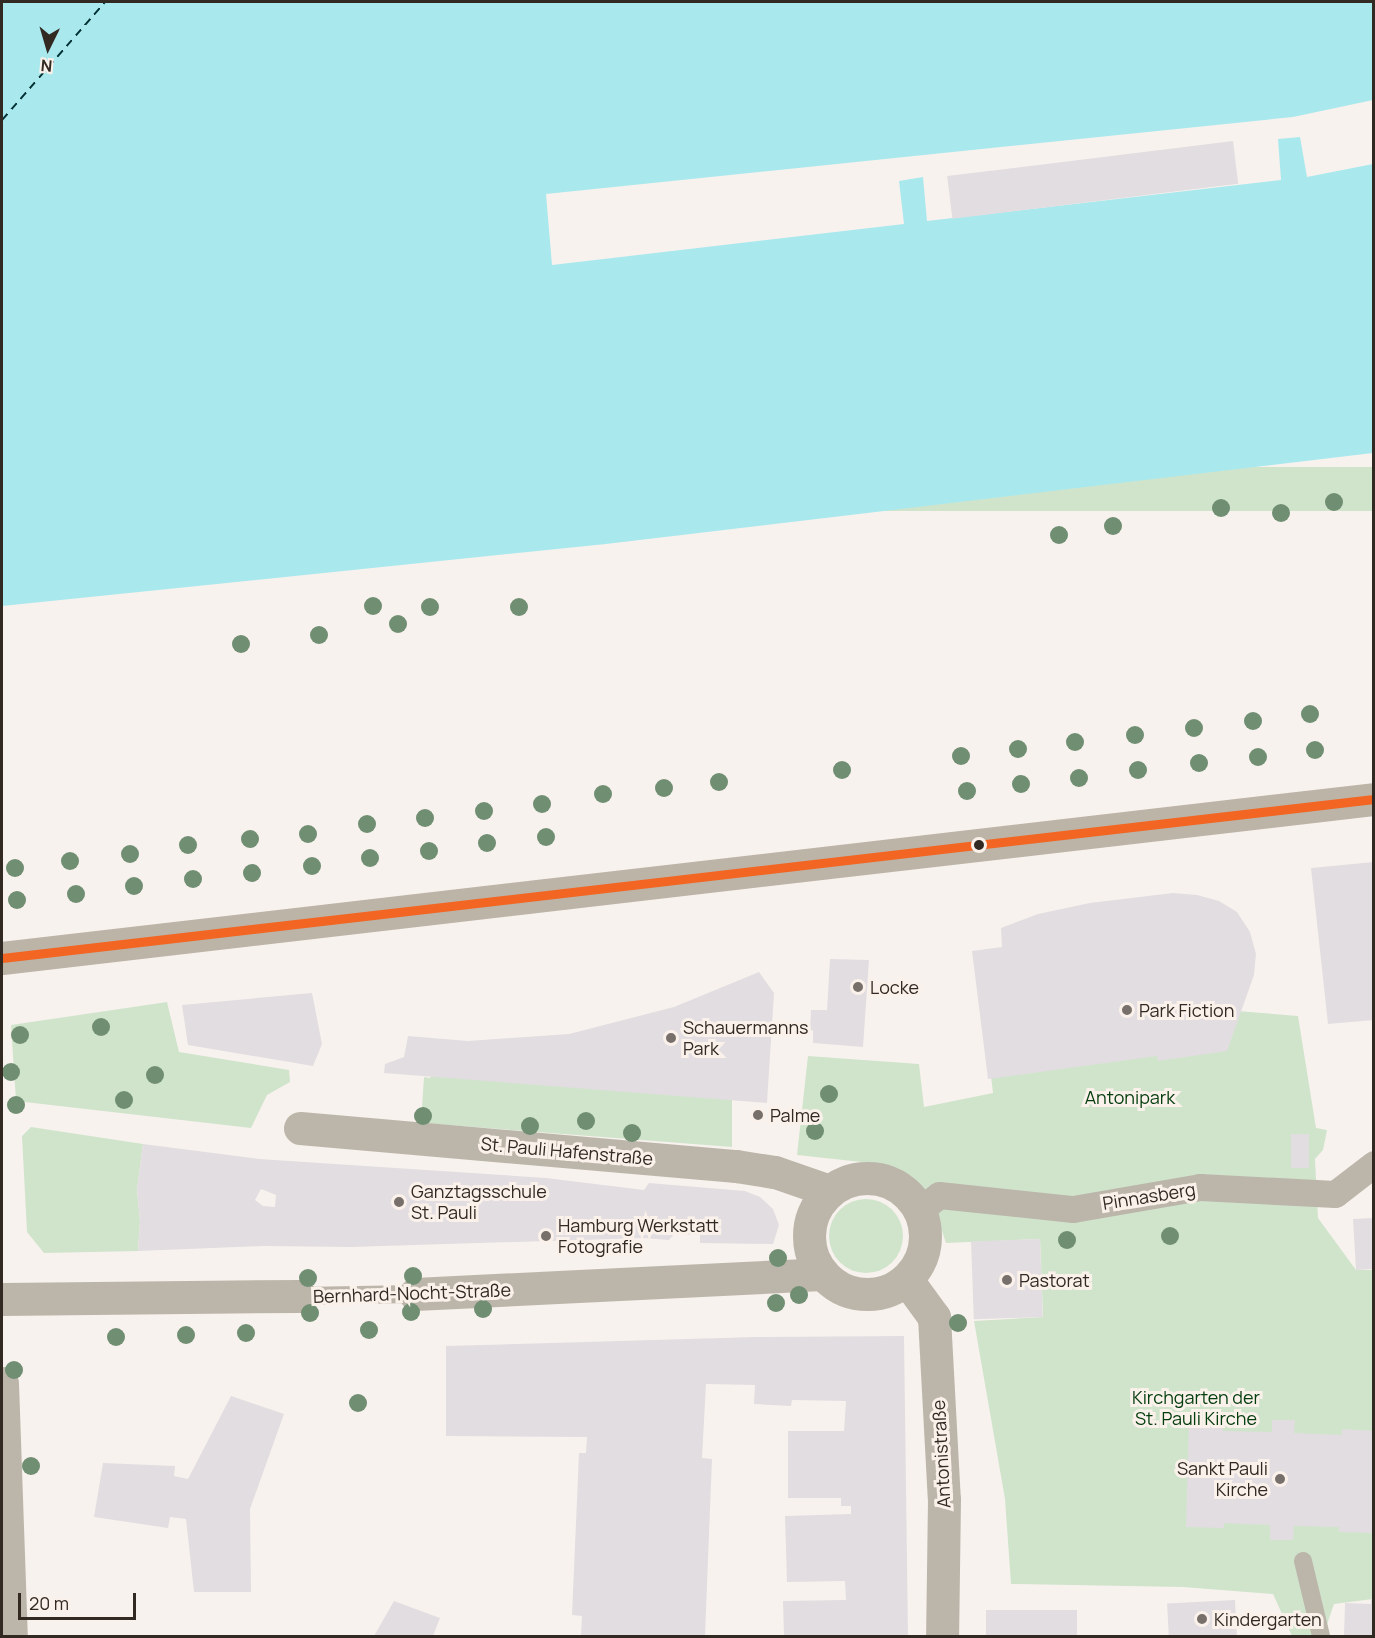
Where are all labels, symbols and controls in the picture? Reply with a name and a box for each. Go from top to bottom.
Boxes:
north arrow [18,18,78,78]
text: N [40,54,53,77]
unlabelled marker [973,839,985,851]
place label: Locke [870,976,919,998]
marker: Locke [851,980,865,994]
place label: Park Fiction [1139,999,1234,1021]
marker: Park Fiction [1120,1003,1134,1017]
place label: Schauermanns Park [683,1017,809,1060]
marker: Schauermanns Park [664,1031,678,1045]
park label: Antonipark [1085,1086,1175,1108]
place label: Palme [770,1104,820,1126]
marker: Palme [751,1108,765,1122]
street label: St. Pauli Hafenstraße [480,1133,654,1169]
street label: Pinnasberg [1101,1178,1197,1214]
place label: Ganztagsschule St. Pauli [411,1181,547,1224]
marker: Ganztagsschule St. Pauli [392,1195,406,1209]
place label: Hamburg Werkstatt Fotografie [558,1215,719,1258]
marker: Hamburg Werkstatt Fotografie [539,1229,553,1243]
place label: Pastorat [1019,1269,1090,1291]
marker: Pastorat [1000,1273,1014,1287]
street label: Bernhard-Nocht-Straße [313,1279,511,1307]
park label: Kirchgarten der St. Pauli Kirche [1132,1387,1260,1430]
street label: Antonistraße [927,1399,955,1509]
place label: Sankt Pauli Kirche [1177,1458,1268,1500]
marker: Sankt Pauli Kirche [1273,1472,1287,1486]
scale bar [21,1581,140,1619]
text: 20 m [29,1591,69,1615]
place label: Kindergarten [1214,1608,1322,1630]
marker: Kindergarten [1195,1612,1209,1626]

